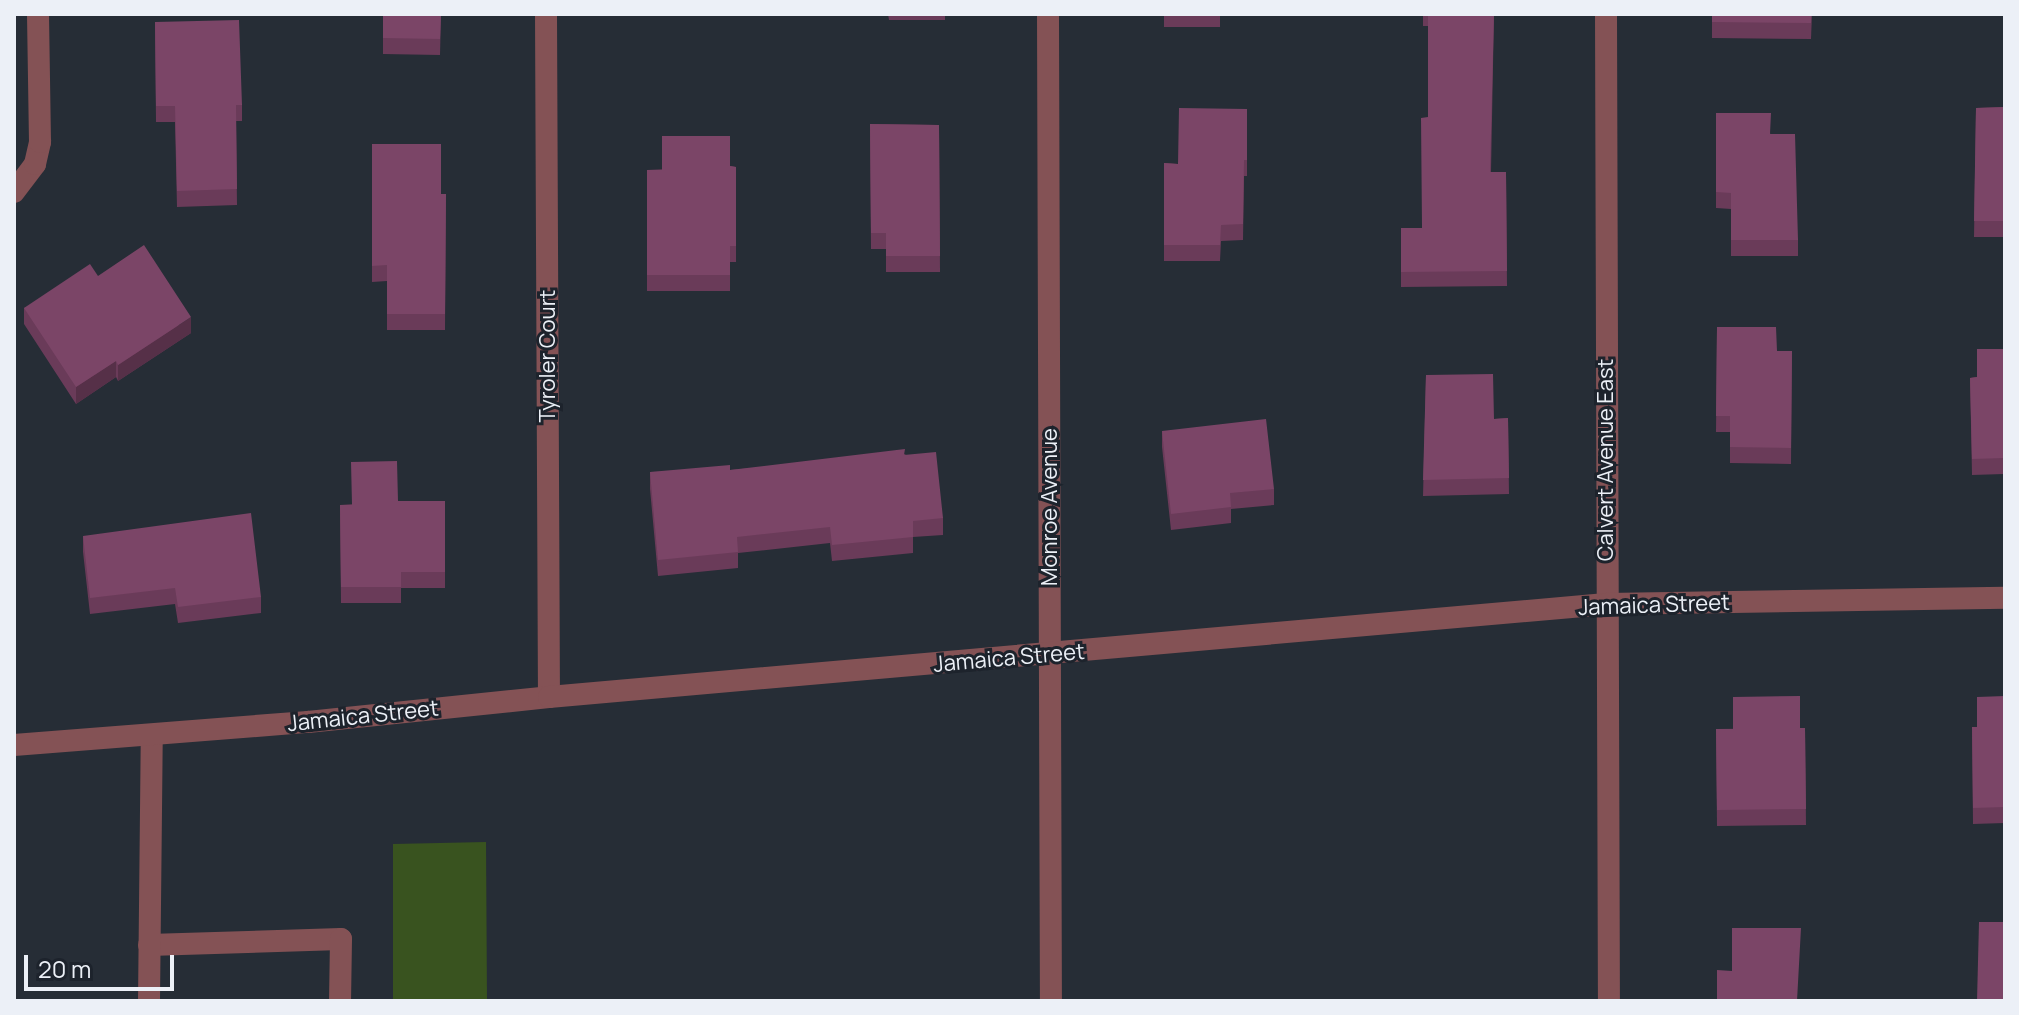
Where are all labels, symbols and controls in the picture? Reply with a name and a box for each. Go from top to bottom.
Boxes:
street label: Tyroler Court [535,290,561,422]
street label: Calvert Avenue East [1593,359,1619,561]
street label: Monroe Avenue [1037,428,1063,586]
street label: Jamaica Street [1578,589,1730,621]
street label: Jamaica Street [932,638,1086,678]
street label: Jamaica Street [286,695,440,737]
scale bar [28,939,178,989]
text: 20 m [38,952,91,985]

